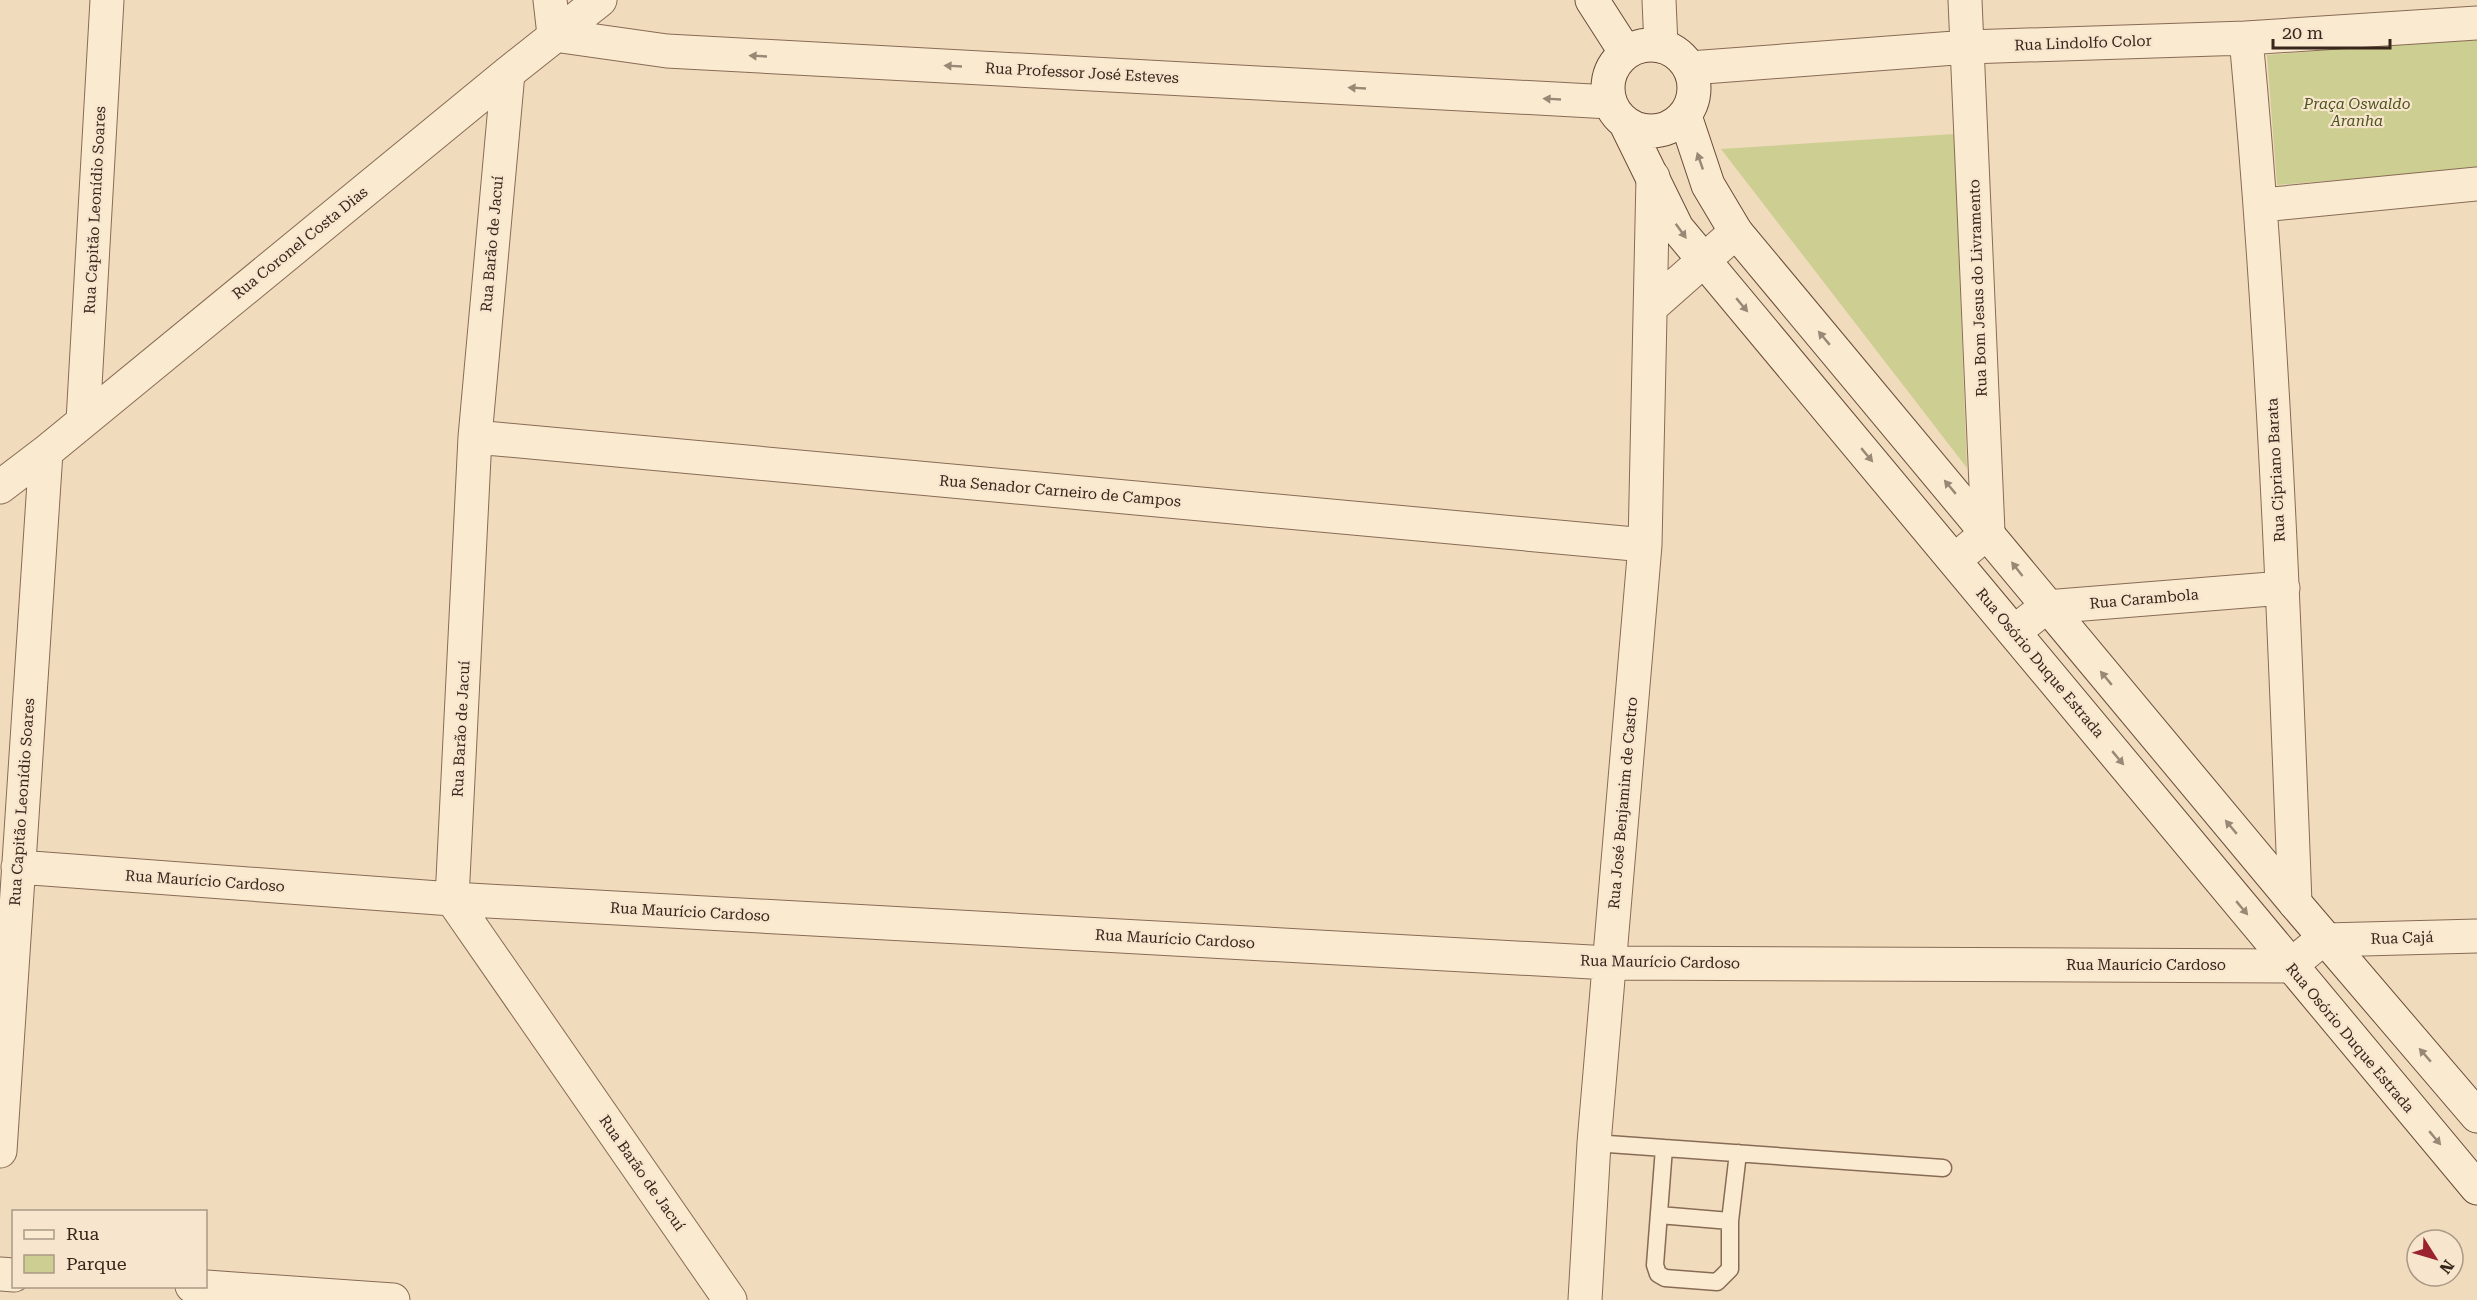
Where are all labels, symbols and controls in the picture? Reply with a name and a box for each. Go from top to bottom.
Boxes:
scale bar [2273,12,2390,50]
text: 20 m [2282,22,2323,43]
street label: Rua Lindolfo Color [2014,32,2152,54]
one-way arrow [749,51,768,60]
street label: Rua Professor José Esteves [985,59,1179,87]
one-way arrow [943,62,962,71]
one-way arrow [1348,84,1367,93]
one-way arrow [1543,94,1562,103]
park label: Praça Oswaldo Aranha [2303,95,2411,130]
street label: Rua Capitão Leonídio Soares [81,106,109,314]
one-way arrow [1695,152,1705,170]
street label: Rua Barão de Jacuí [477,175,507,313]
street label: Rua Bom Jesus do Livramento [1965,179,1991,397]
street label: Rua Coronel Costa Dias [229,183,371,303]
one-way arrow [1675,223,1687,239]
one-way arrow [1735,297,1748,312]
one-way arrow [1818,331,1831,346]
street label: Rua Cipriano Barata [2263,397,2289,543]
one-way arrow [1860,447,1873,462]
street label: Rua Senador Carneiro de Campos [938,471,1182,511]
one-way arrow [1944,480,1957,495]
one-way arrow [2010,561,2023,577]
street label: Rua Osório Duque Estrada [1972,585,2108,741]
street label: Rua Carambola [2089,585,2199,613]
street label: Rua Barão de Jacuí [448,660,474,798]
one-way arrow [2099,670,2112,686]
street label: Rua José Benjamim de Castro [1605,696,1641,910]
street label: Rua Capitão Leonídio Soares [6,697,38,907]
one-way arrow [2111,750,2124,765]
one-way arrow [2225,820,2238,835]
street label: Rua Maurício Cardoso [125,866,285,896]
street label: Rua Maurício Cardoso [610,899,770,925]
one-way arrow [2236,900,2249,916]
street label: Rua Maurício Cardoso [1095,926,1255,952]
street label: Rua Cajá [2370,928,2434,948]
street label: Rua Maurício Cardoso [1580,952,1740,972]
street label: Rua Maurício Cardoso [2066,956,2226,974]
street label: Rua Osório Duque Estrada [2282,960,2418,1116]
one-way arrow [2418,1048,2432,1063]
street label: Rua Barão de Jacuí [595,1112,689,1234]
one-way arrow [2428,1130,2441,1145]
legend [12,1210,207,1288]
text: Rua [66,1223,99,1244]
north arrow [2405,1228,2465,1288]
text: Parque [66,1253,127,1274]
text: N [2435,1256,2458,1277]

